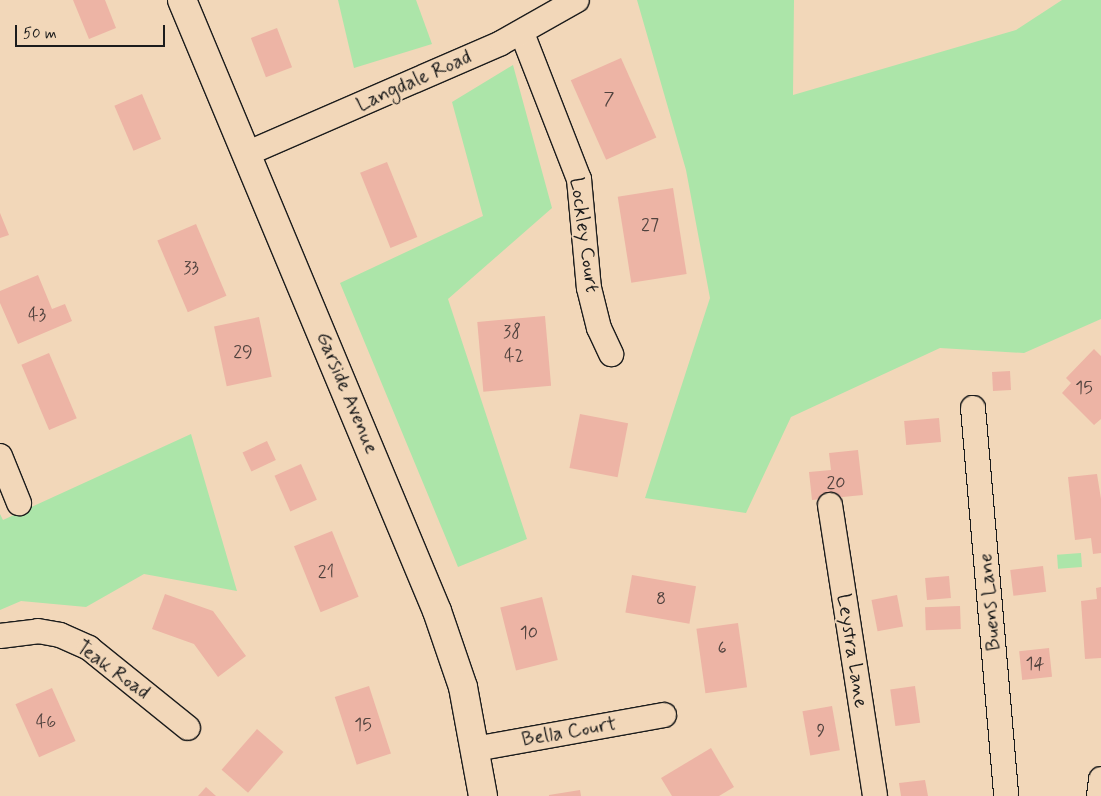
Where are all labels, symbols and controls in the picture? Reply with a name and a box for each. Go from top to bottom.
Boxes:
scale bar [18,15,168,47]
text: 50 m [23,24,57,44]
street label: Langdale Road [353,45,475,117]
house number: 7 [604,88,614,110]
street label: Lockley Court [564,175,604,295]
house number: 27 [641,214,659,236]
house number: 33 [183,257,199,279]
house number: 43 [28,304,46,326]
house number: 38 [503,321,521,343]
street label: Garside Avenue [311,328,383,458]
house number: 29 [233,341,253,363]
house number: 42 [504,345,524,367]
house number: 15 [1075,377,1093,399]
house number: 20 [826,472,846,494]
street label: Buens Lane [974,552,1006,652]
house number: 21 [318,561,334,583]
house number: 8 [656,588,666,610]
street label: Leystra Lane [831,593,873,709]
house number: 10 [520,622,538,644]
street label: Teak Road [72,636,154,704]
house number: 6 [717,637,727,659]
house number: 14 [1026,653,1044,675]
house number: 46 [36,711,56,733]
street label: Bella Court [520,712,618,752]
house number: 15 [354,714,372,736]
house number: 9 [817,720,825,742]

